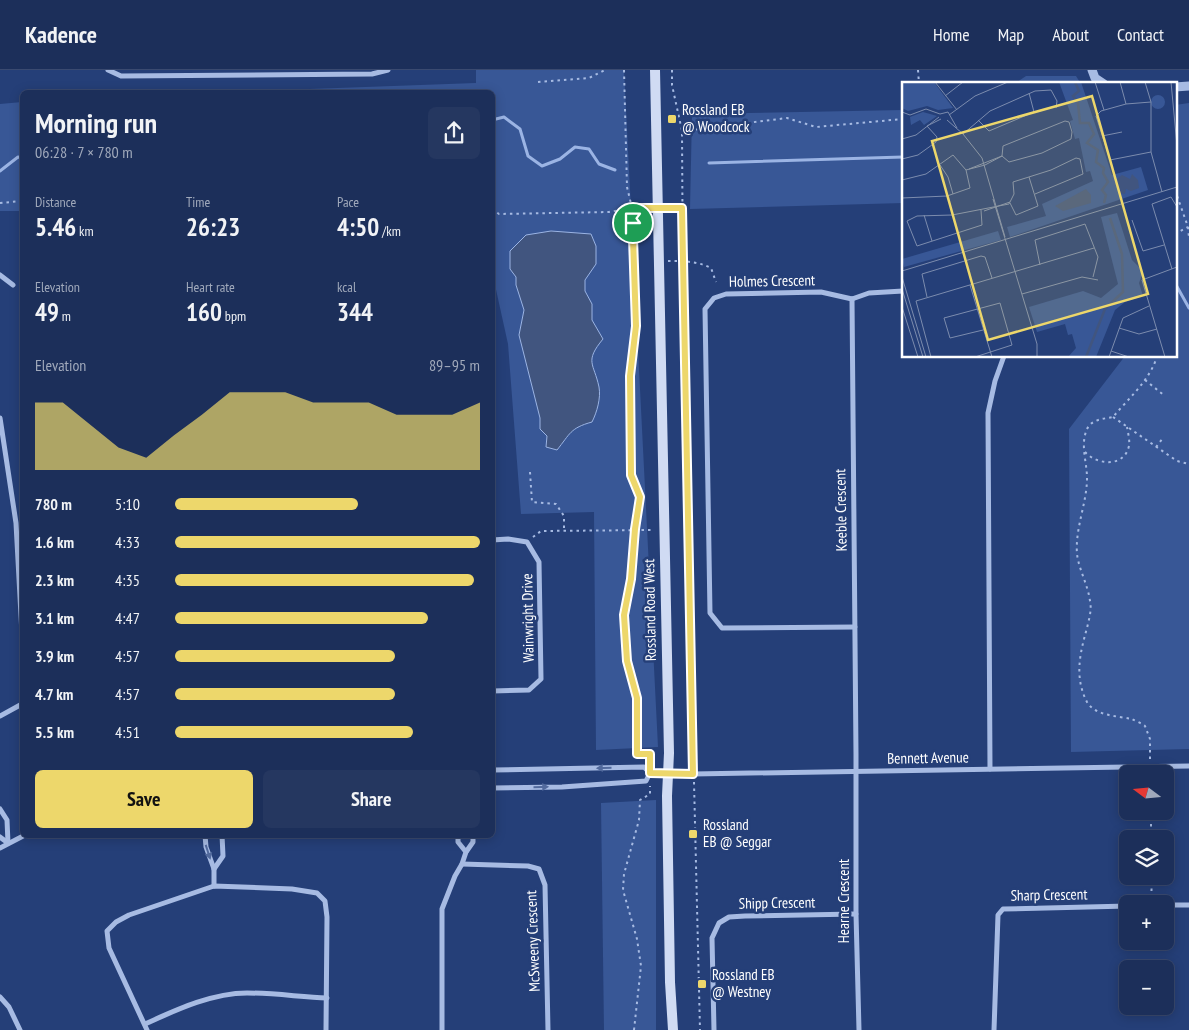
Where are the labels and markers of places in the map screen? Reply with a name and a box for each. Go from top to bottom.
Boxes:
place label: Rossland EB @ Woodcock [682,100,750,136]
marker: Rossland EB @ Woodcock [666,113,678,125]
pin [612,202,654,244]
place label: Rossland EB @ Seggar [703,815,772,851]
marker: Rossland EB @ Seggar [687,828,699,840]
place label: Rossland EB @ Westney [712,965,775,1001]
marker: Rossland EB @ Westney [696,978,708,990]

